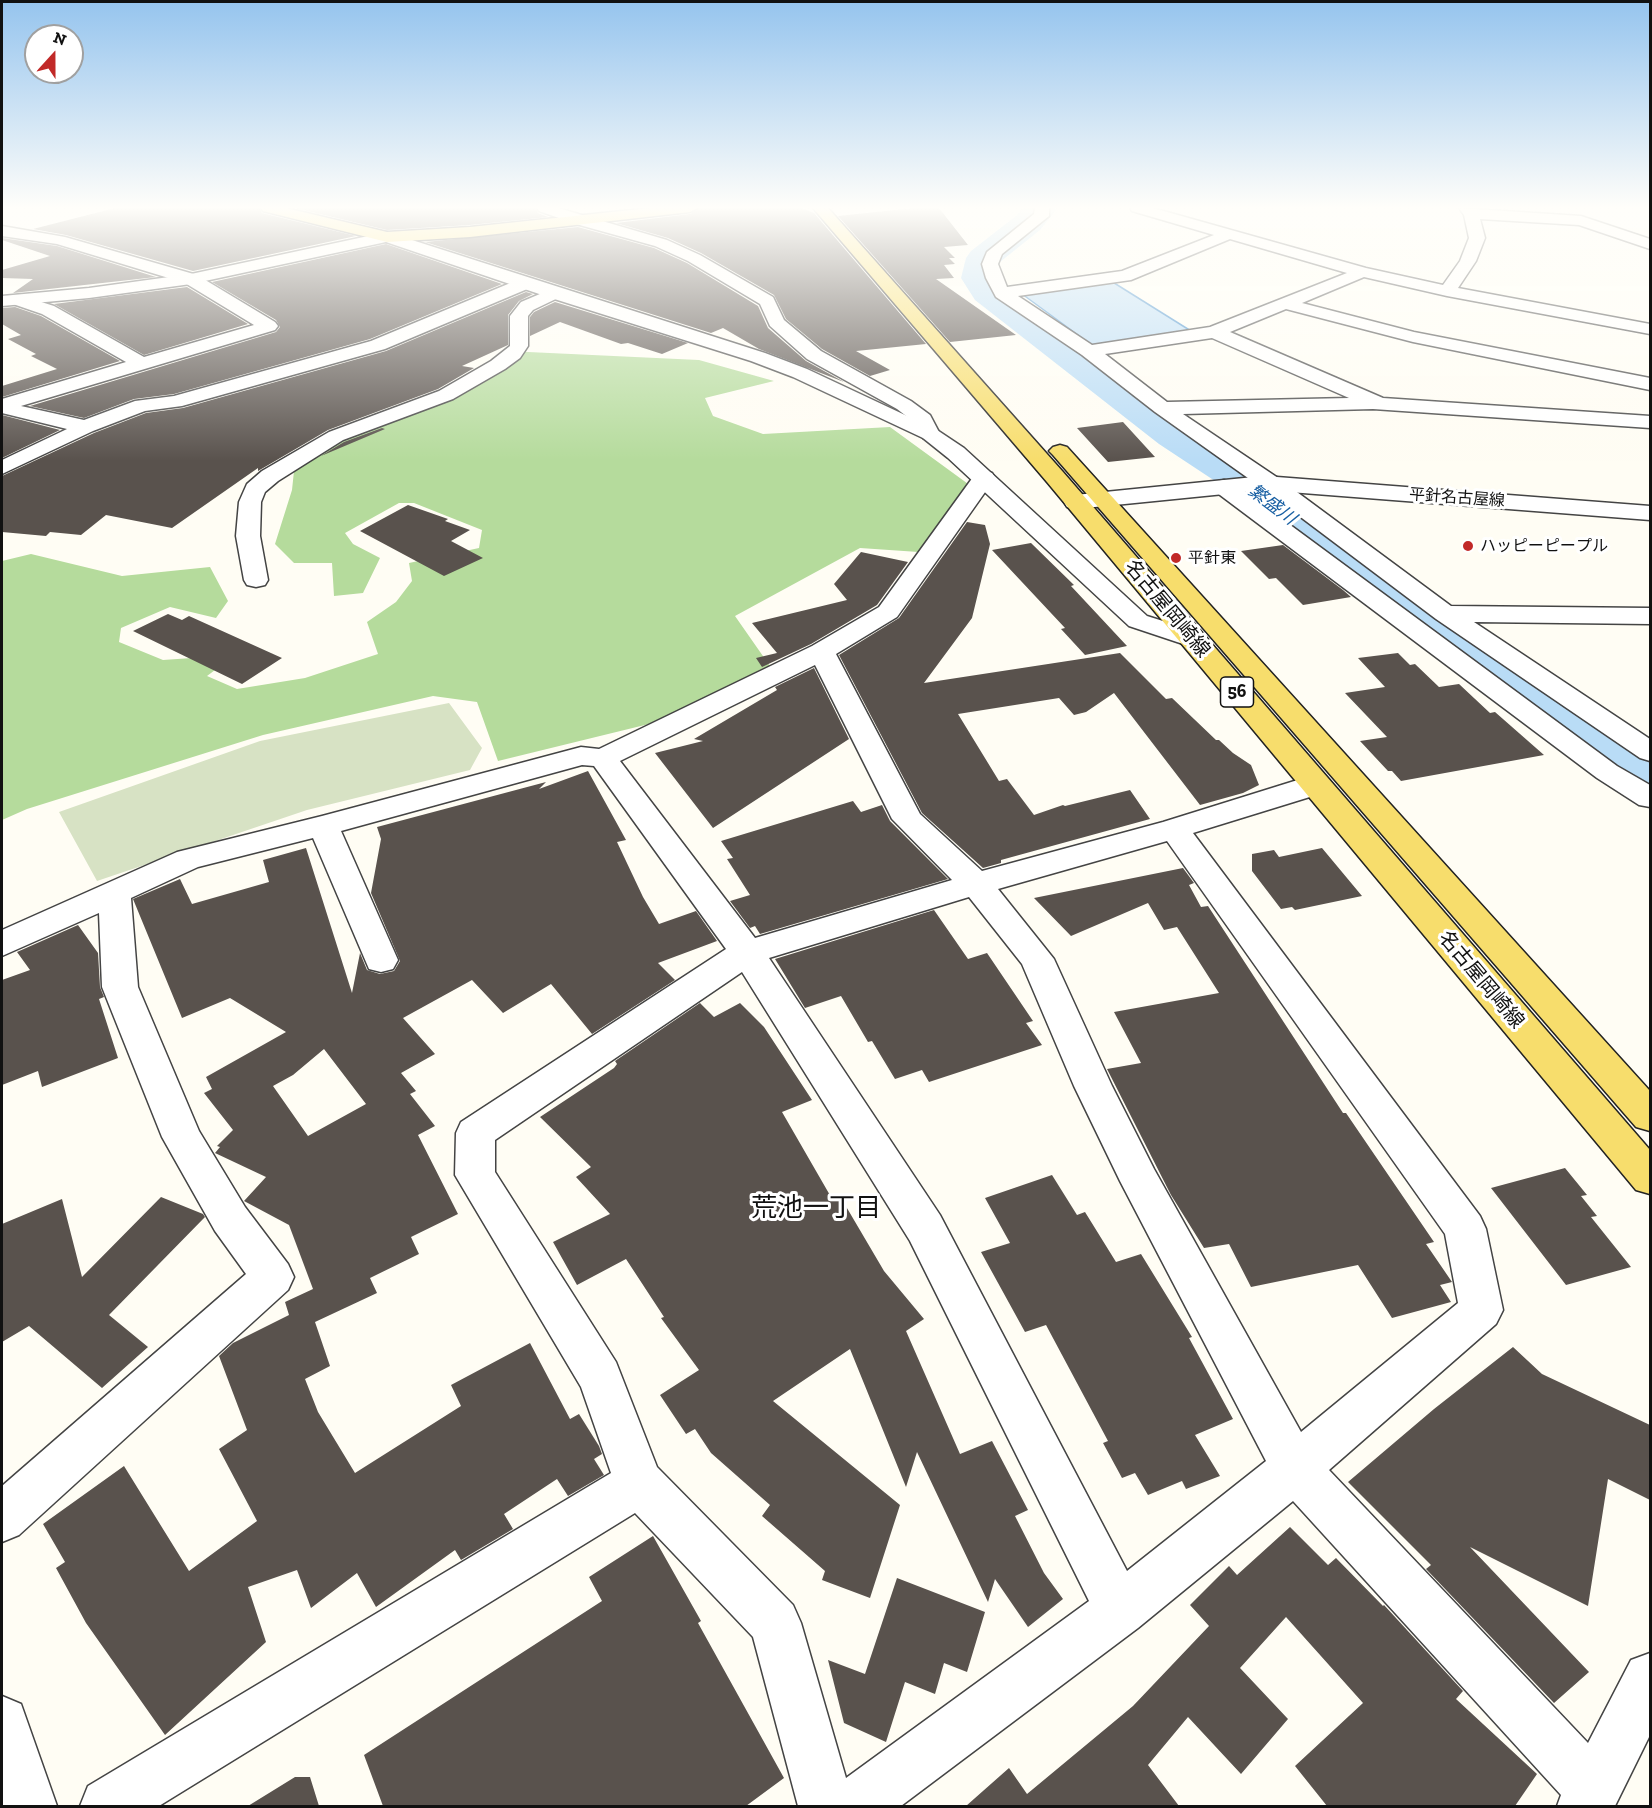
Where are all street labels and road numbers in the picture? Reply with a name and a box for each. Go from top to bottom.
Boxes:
street label: 平針名古屋線 [1408,485,1506,511]
street label: 名古屋岡崎線 [1119,555,1215,663]
road number: 56 [1220,677,1254,707]
street label: 名古屋岡崎線 [1433,926,1529,1034]

